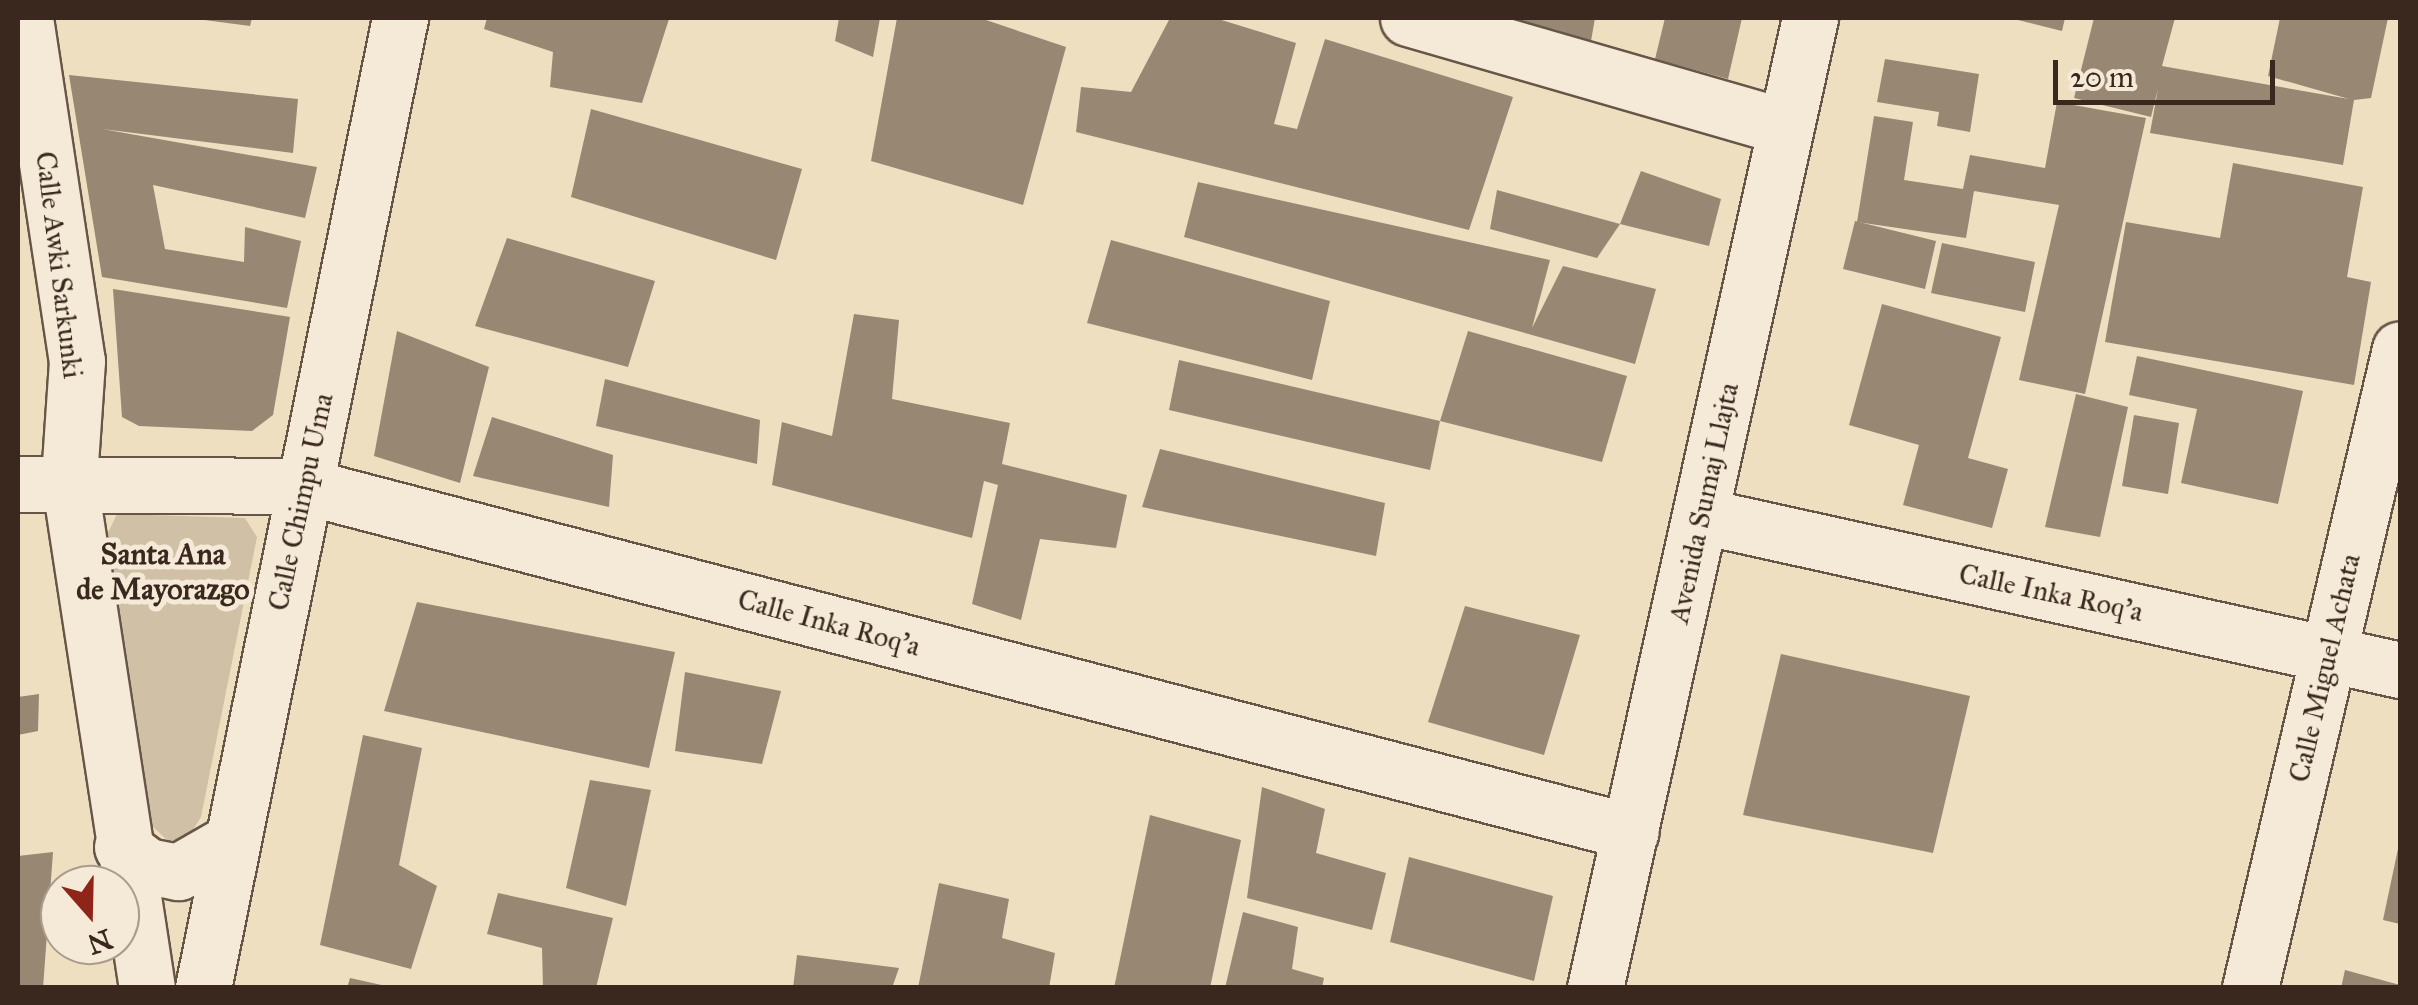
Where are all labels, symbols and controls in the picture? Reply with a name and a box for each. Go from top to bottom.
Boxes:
scale bar [2058,40,2280,102]
text: 20 m [2070,59,2134,95]
street label: Calle Awki Sarkunki [28,150,90,380]
street label: Avenida Sumaj Llajta [1662,380,1746,626]
street label: Calle Chimpu Uma [262,390,340,614]
district label: Santa Ana de Mayorazgo [76,536,250,606]
street label: Calle Miguel Achata [2282,551,2368,785]
street label: Calle Inka Roq'a [1956,557,2146,629]
street label: Calle Inka Roq'a [734,583,924,663]
north arrow [40,865,140,965]
text: N [83,921,117,962]

